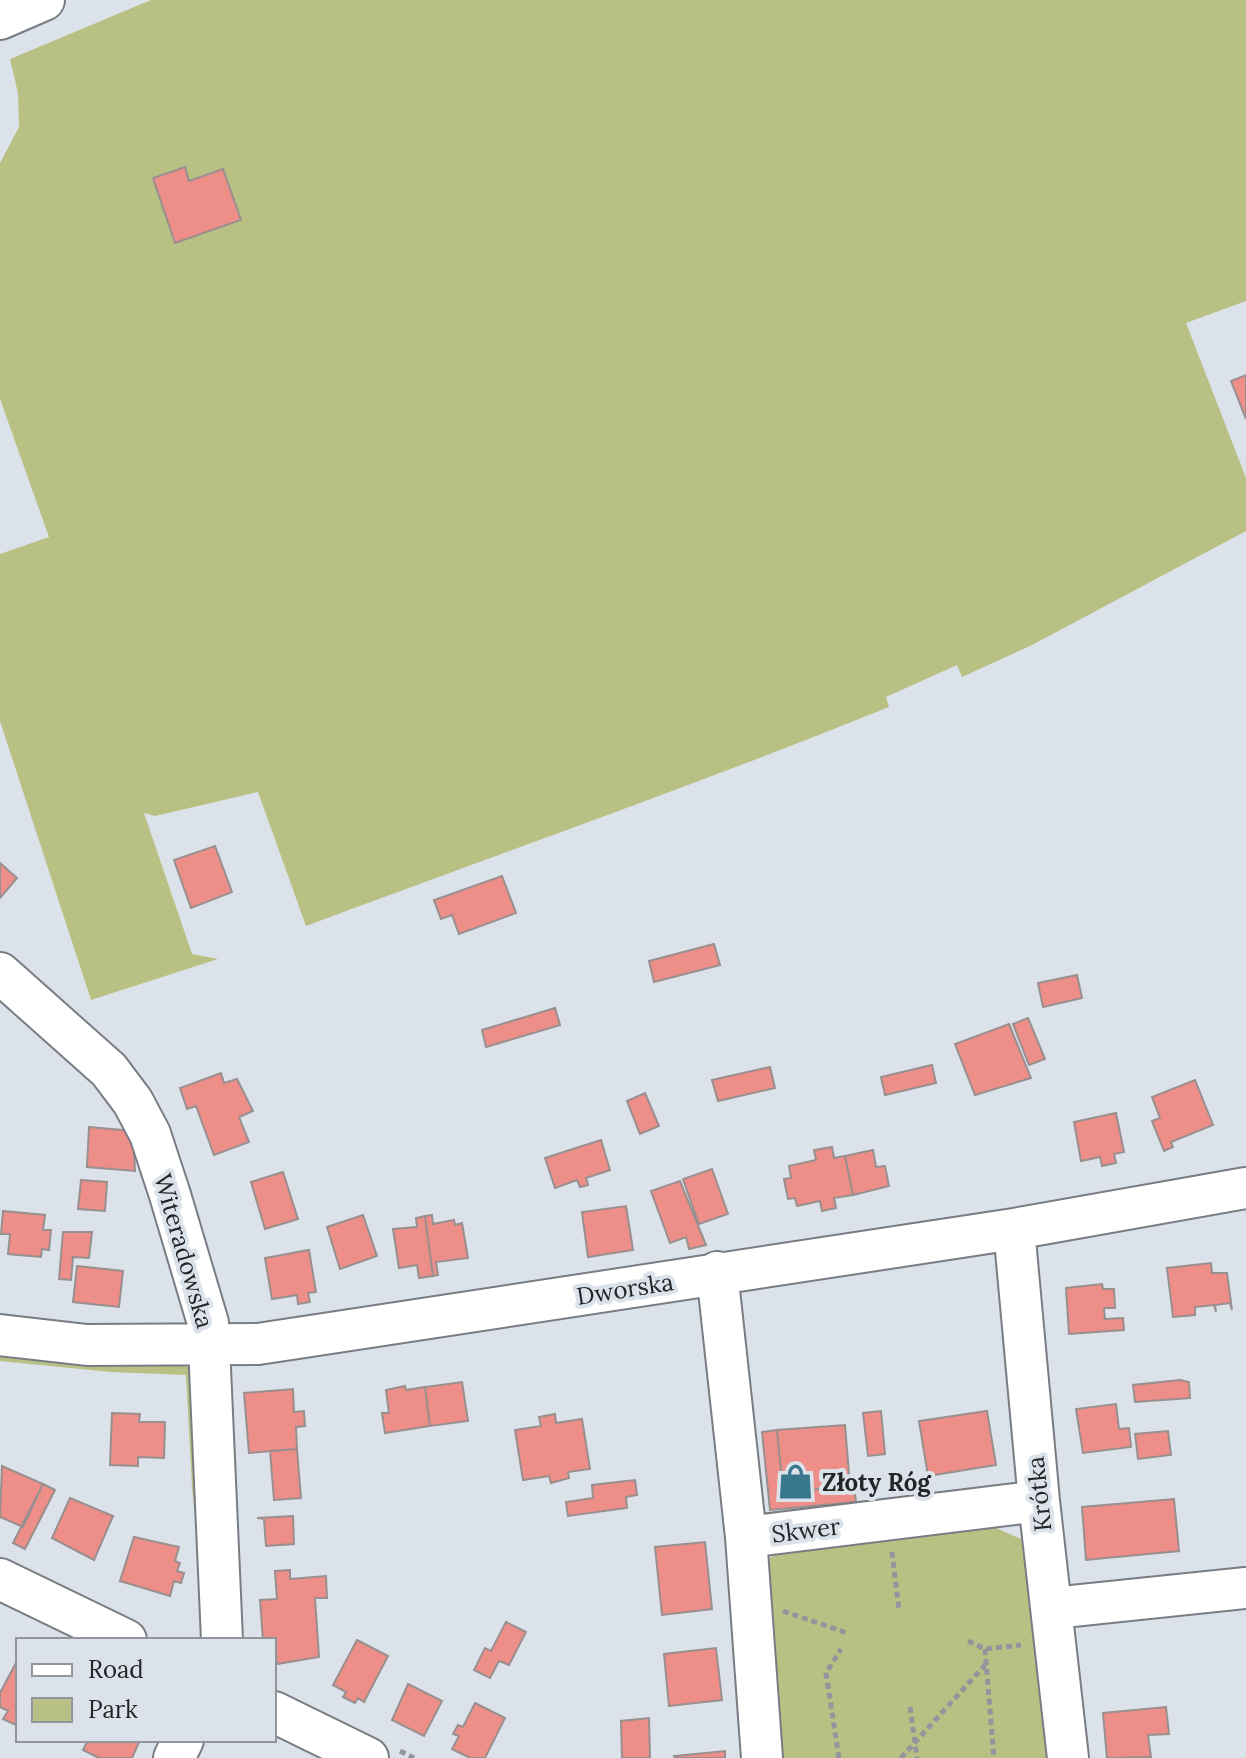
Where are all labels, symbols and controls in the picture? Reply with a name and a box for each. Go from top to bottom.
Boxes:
street label: Witeradowska [147,1170,221,1332]
street label: Dworska [574,1266,676,1312]
street label: Krótka [1020,1455,1058,1533]
shop icon: Złoty Róg [777,1463,815,1501]
place label: Złoty Róg [822,1467,932,1498]
street label: Skwer [770,1510,843,1550]
legend [16,1638,276,1742]
text: Road [88,1654,144,1685]
text: Park [88,1694,138,1725]

